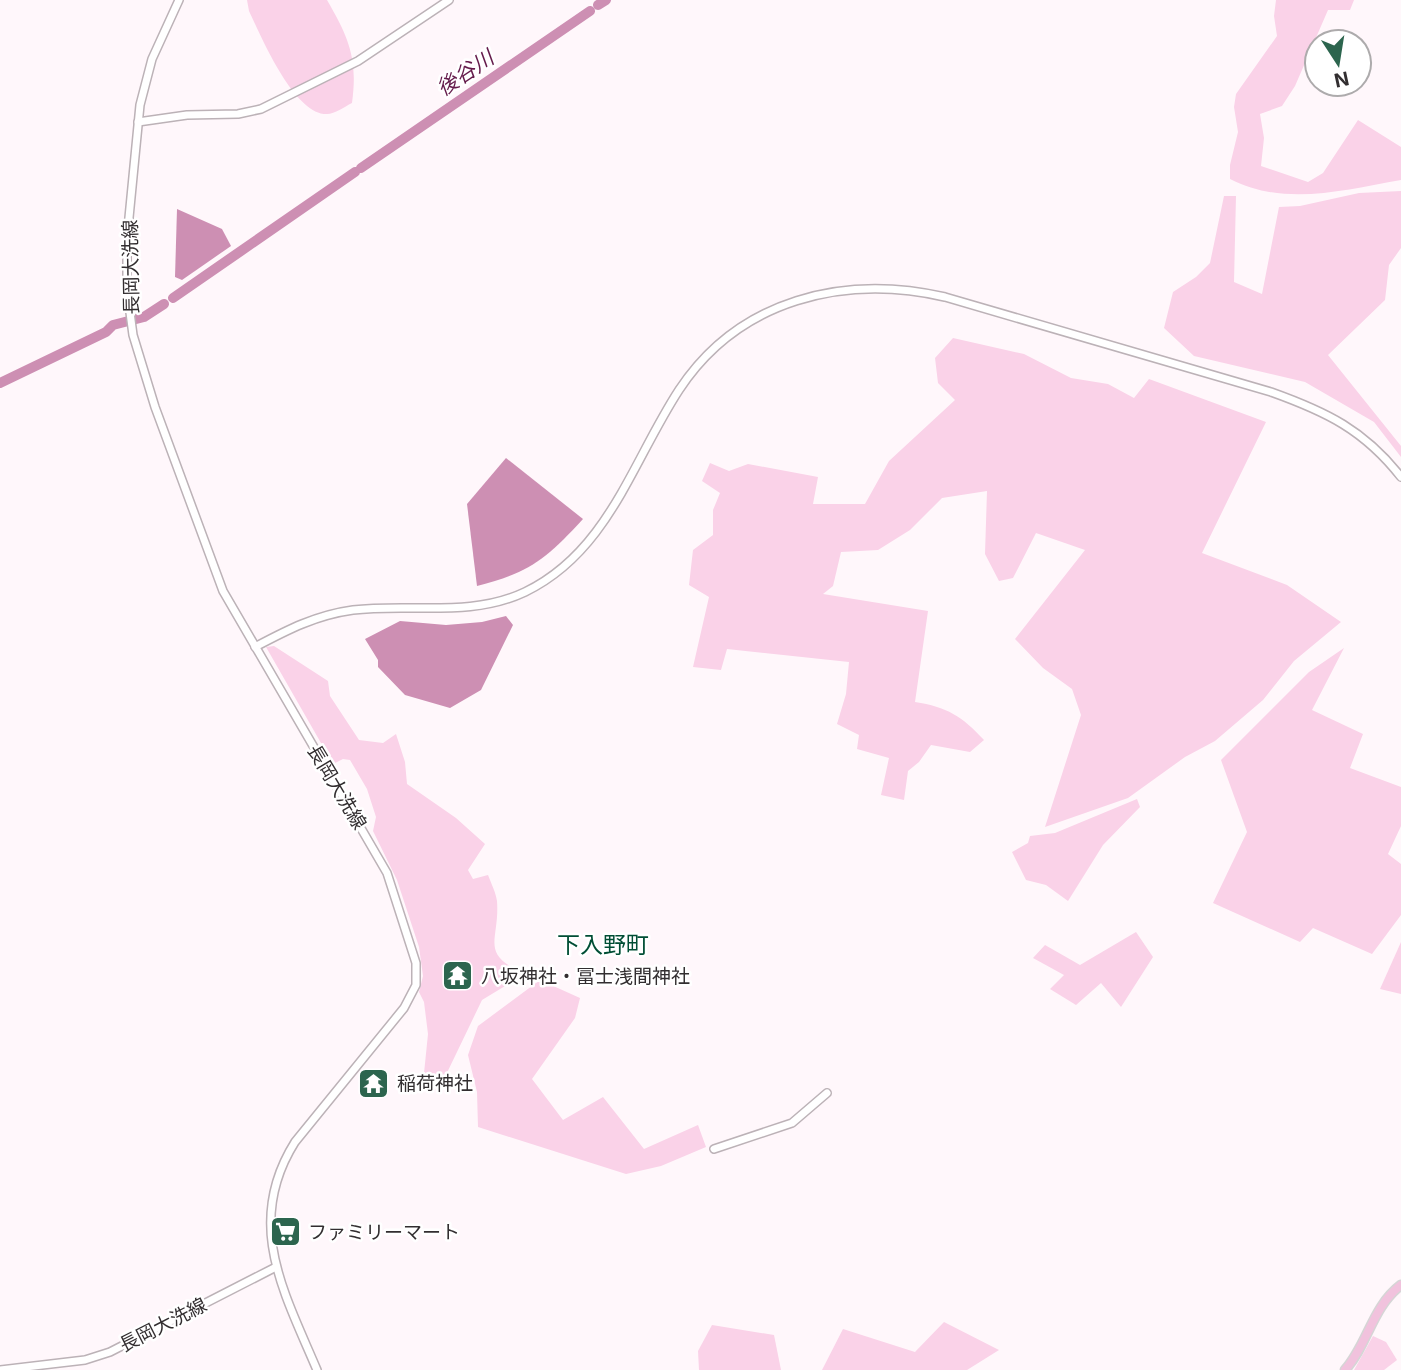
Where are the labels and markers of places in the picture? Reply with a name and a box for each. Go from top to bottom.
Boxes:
temple icon: 八坂神社・冨士浅間神社 [441,959,475,993]
place label: 八坂神社・冨士浅間神社 [481,965,690,988]
temple icon: 稲荷神社 [357,1066,391,1100]
place label: 稲荷神社 [397,1072,473,1095]
supermarket icon: ファミリーマート [268,1215,302,1249]
place label: ファミリーマート [308,1221,460,1244]

